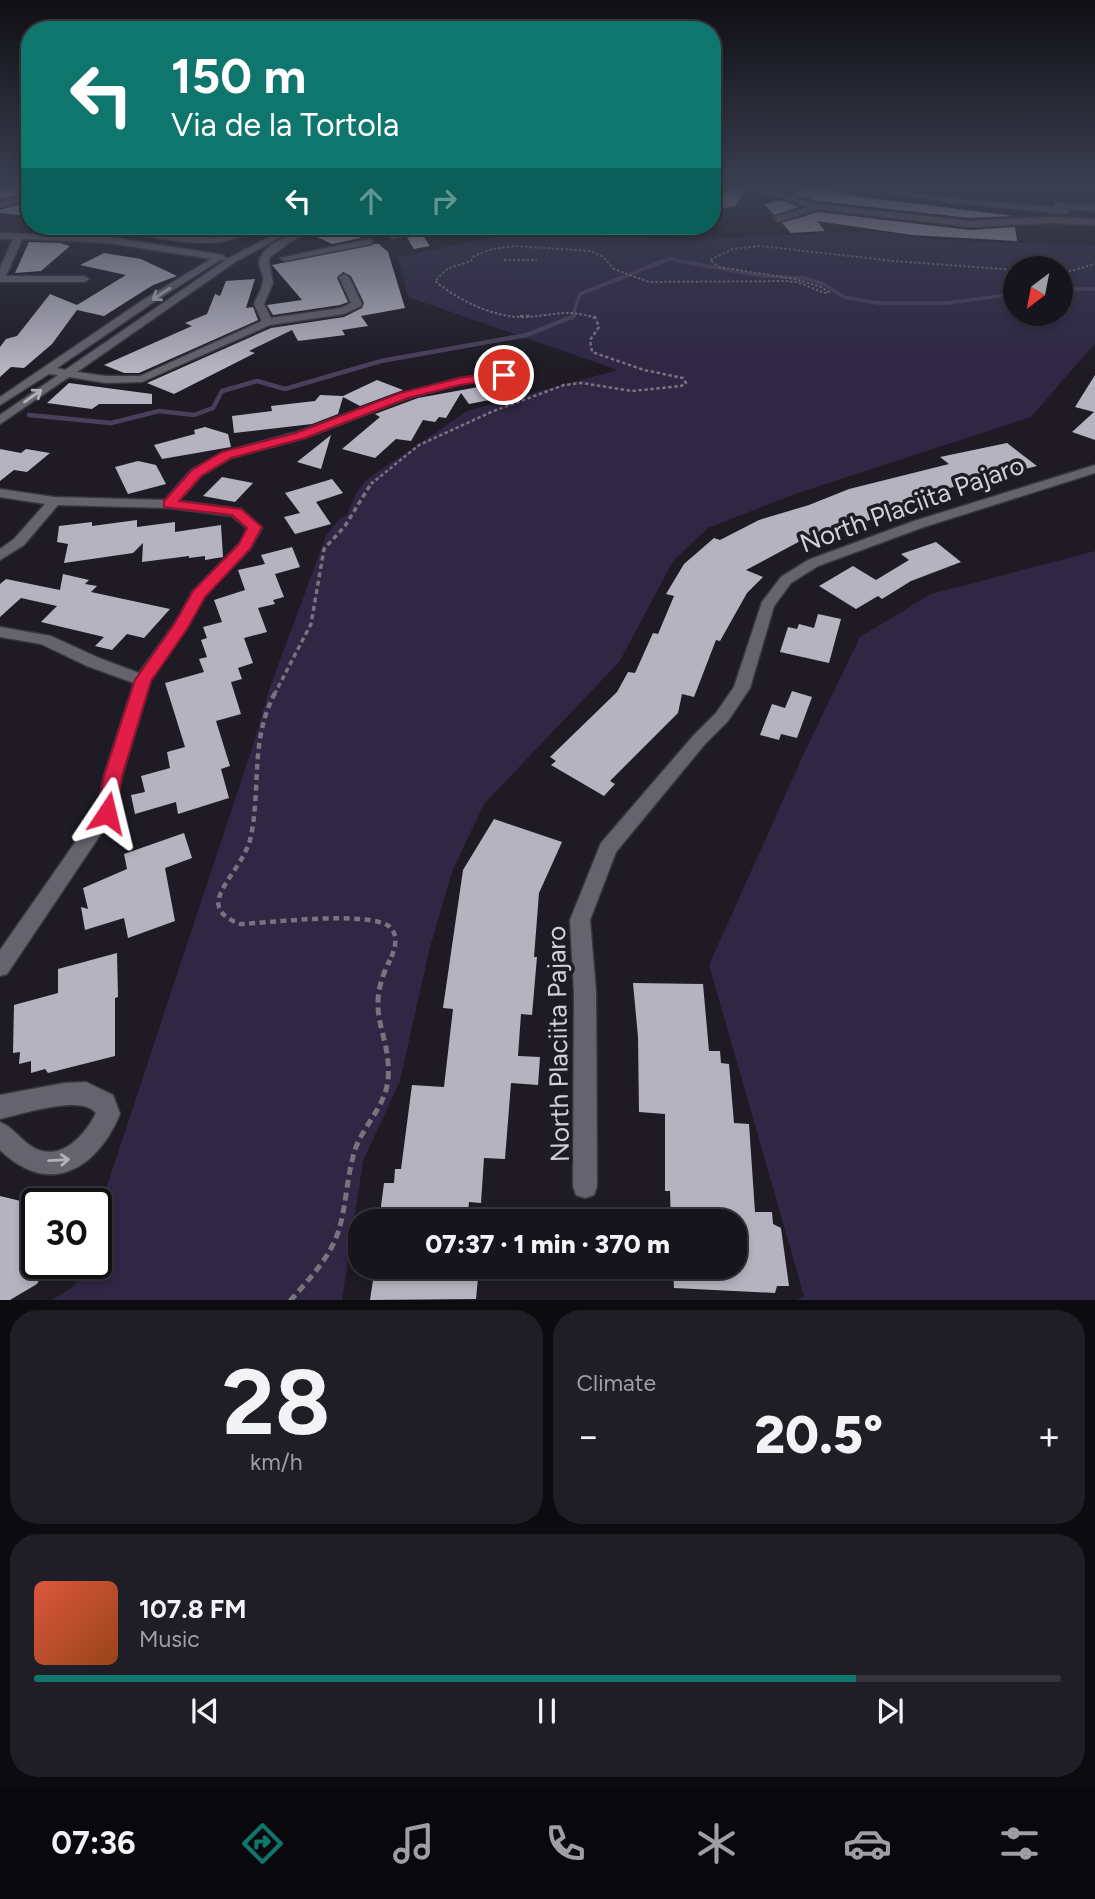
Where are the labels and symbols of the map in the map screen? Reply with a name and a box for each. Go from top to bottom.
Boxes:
north arrow [1003,256,1073,326]
one-way arrow [151,287,171,301]
pin [474,345,534,405]
one-way arrow [23,389,42,403]
street label: North Placiita Pajaro [795,449,1029,559]
position arrow [70,776,144,850]
street label: North Placiita Pajaro [540,925,576,1163]
one-way arrow [47,1153,70,1166]
speed limit sign: 30 [21,1188,112,1279]

